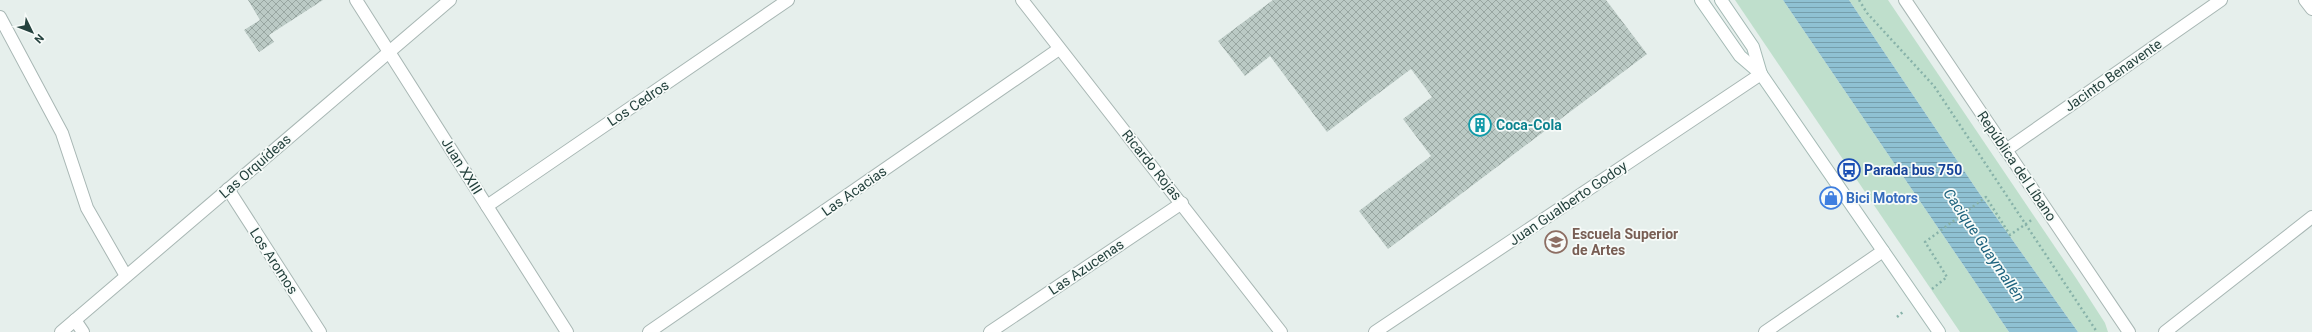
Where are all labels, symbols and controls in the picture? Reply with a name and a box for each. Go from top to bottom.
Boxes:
north arrow [12,12,52,52]
text: N [31,31,46,46]
street label: Jacinto Benavente [2061,35,2165,115]
street label: Los Cedros [604,77,672,129]
street label: República del Líbano [1974,108,2060,224]
building icon: Coca-Cola [1467,112,1493,138]
place label: Coca-Cola [1496,117,1562,133]
street label: Ricardo Rojas [1119,127,1185,203]
street label: Las Orquídeas [216,131,294,201]
street label: Juan XXIII [438,135,486,197]
street label: Juan Gualberto Godoy [1506,157,1630,248]
bus stop icon: Parada bus 750 [1836,157,1862,183]
place label: Parada bus 750 [1864,162,1962,178]
street label: Las Acacias [818,163,890,219]
shop icon: Bici Motors [1818,185,1844,211]
water label: Cacique Guaymallén [1940,185,2028,305]
place label: Bici Motors [1846,190,1918,206]
street label: Los Aromos [247,225,301,297]
place label: Escuela Superior de Artes [1572,226,1678,258]
school or university icon: Escuela Superior de Artes [1543,229,1569,255]
street label: Las Azucenas [1045,236,1127,298]

